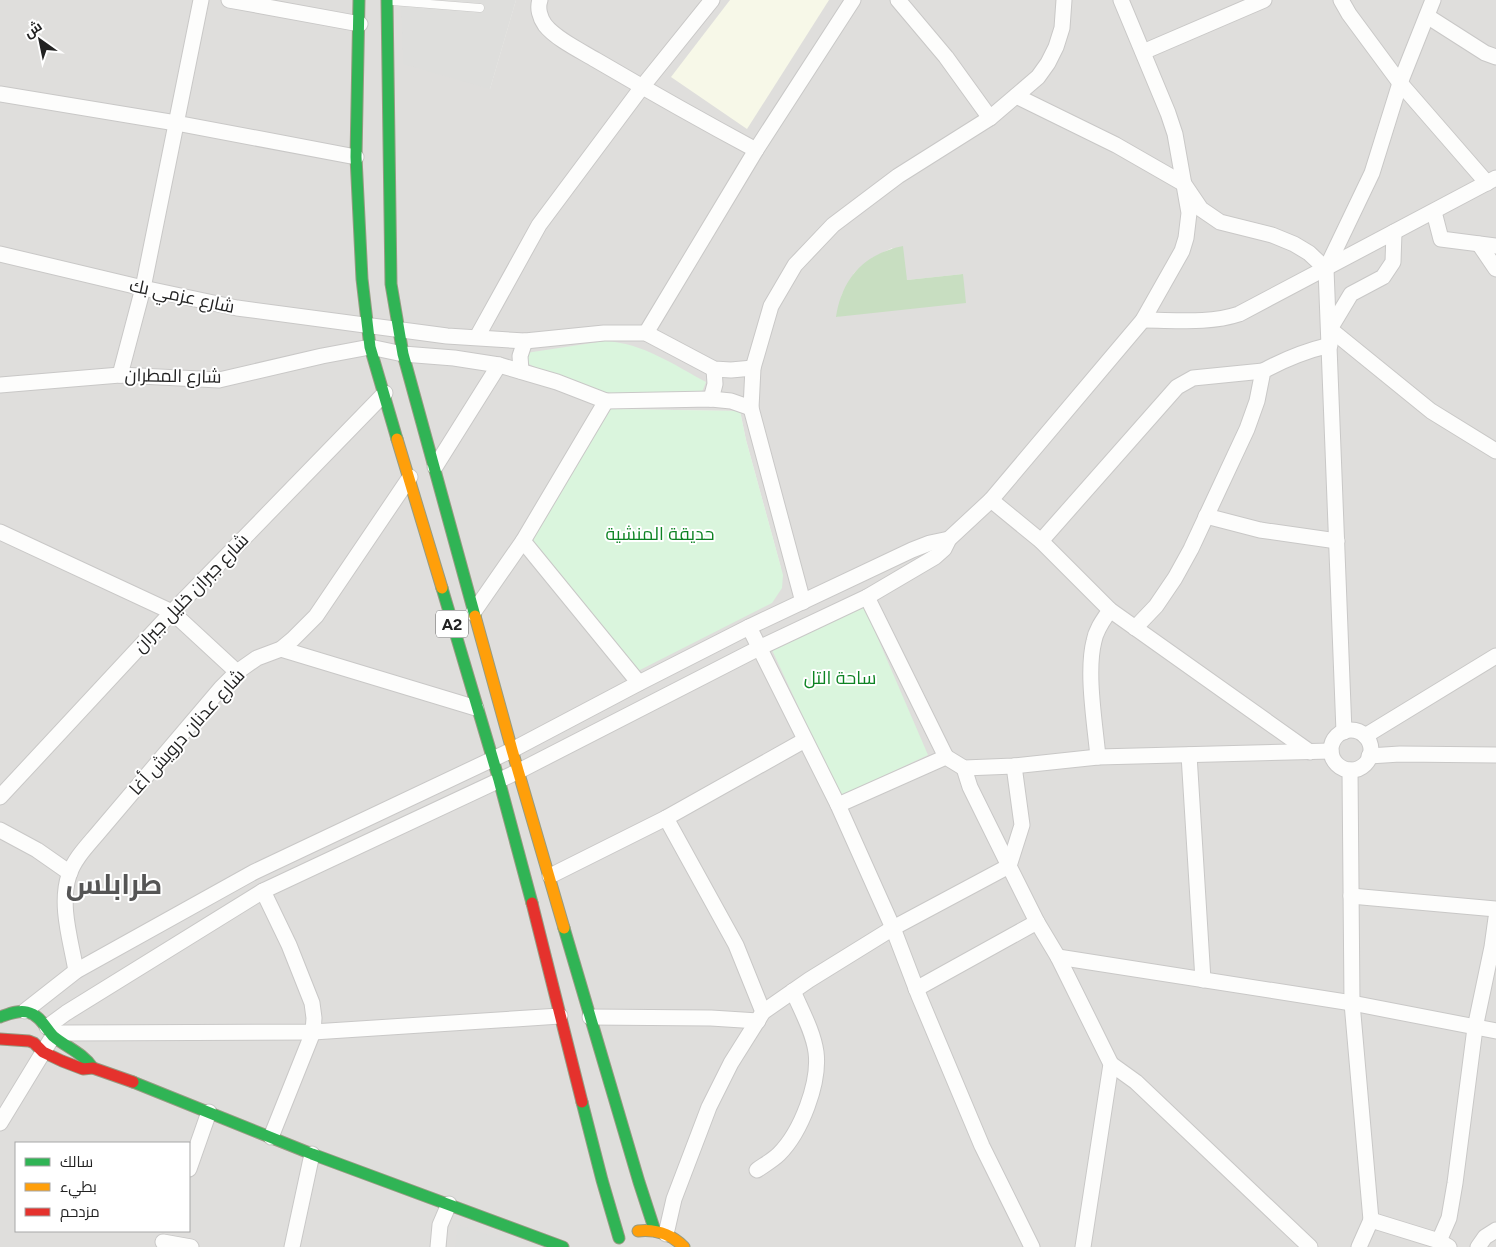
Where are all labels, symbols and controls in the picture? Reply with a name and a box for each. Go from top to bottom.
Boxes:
north arrow [15,15,65,65]
text: ش [21,17,45,42]
street label: شارع عزمي بك [127,274,237,321]
street label: شارع المطران [124,364,222,389]
park label: حديقة المنشية [605,523,715,545]
street label: شارع جبران خليل جبران [129,529,254,658]
road number: A2 [436,610,468,638]
street label: شارع عدنان درويش أغا [125,664,250,800]
park label: ساحة التل [804,667,876,689]
district label: طرابلس [66,867,162,901]
legend [15,1142,190,1232]
text: سالك [60,1153,93,1171]
text: بطيء [60,1178,97,1199]
text: مزدحم [60,1203,100,1222]

